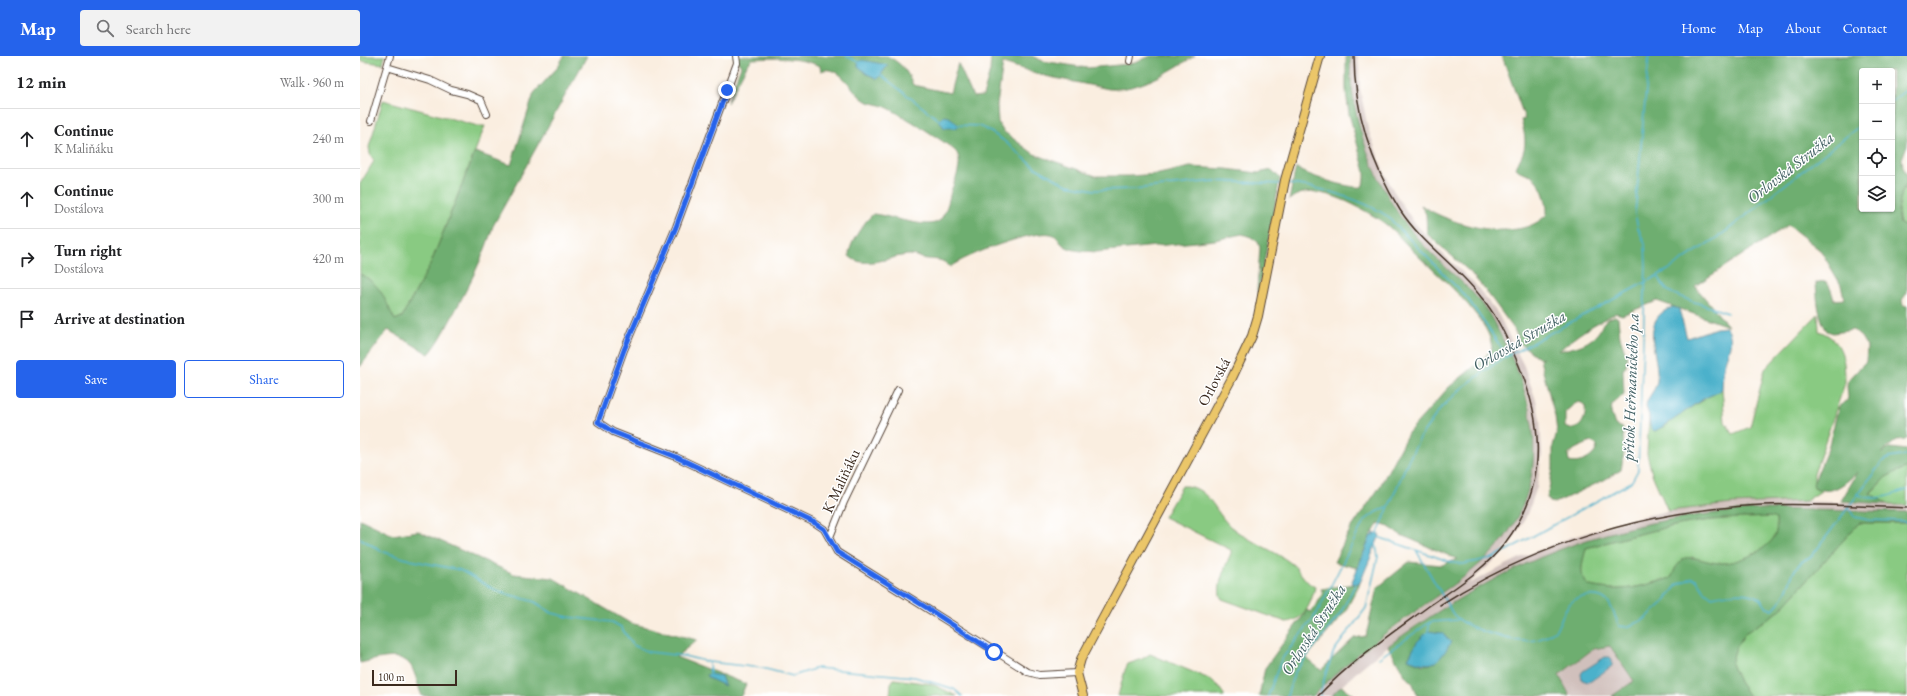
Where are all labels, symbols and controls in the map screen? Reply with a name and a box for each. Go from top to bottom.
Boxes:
search box [80,10,360,46]
text: Map [20,16,56,41]
icon: search [94,17,116,39]
text: Search here [126,19,191,38]
text: Home [1681,19,1716,37]
text: Map [1738,19,1763,37]
text: About [1785,19,1821,37]
text: Contact [1843,19,1887,37]
map controls [1859,68,1895,212]
button: + [1859,68,1895,104]
text: 12 min [16,71,66,93]
text: Walk · 960 m [280,74,344,91]
route end [718,81,736,99]
button: − [1859,104,1895,140]
text: Continue [54,121,114,140]
water label: Orlovská Stružka [1743,127,1838,208]
icon: ahead [16,128,38,150]
text: 240 m [313,130,344,147]
text: K Maliňáku [54,140,113,157]
button: locate [1859,140,1895,176]
button: layers [1859,176,1895,212]
text: Continue [54,181,114,200]
icon: ahead [16,188,38,210]
text: 300 m [313,190,344,207]
text: Dostálova [54,200,104,217]
text: Turn right [54,241,122,260]
icon: right [16,248,38,270]
text: 420 m [313,250,344,267]
text: Dostálova [54,260,104,277]
water label: Orlovská Stružka [1469,305,1570,376]
icon: arrive [16,308,38,330]
text: Arrive at destination [54,309,185,328]
water label: přítok Heřmanického p.a [1617,313,1644,463]
street label: Orlovská [1193,354,1234,409]
button: Save [16,360,176,398]
button: Share [184,360,344,398]
street label: K Maliňáku [817,446,864,516]
water label: Orlovská Stružka [1276,580,1351,679]
route start [985,643,1003,661]
scale bar [372,668,457,687]
text: 100 m [378,670,405,684]

